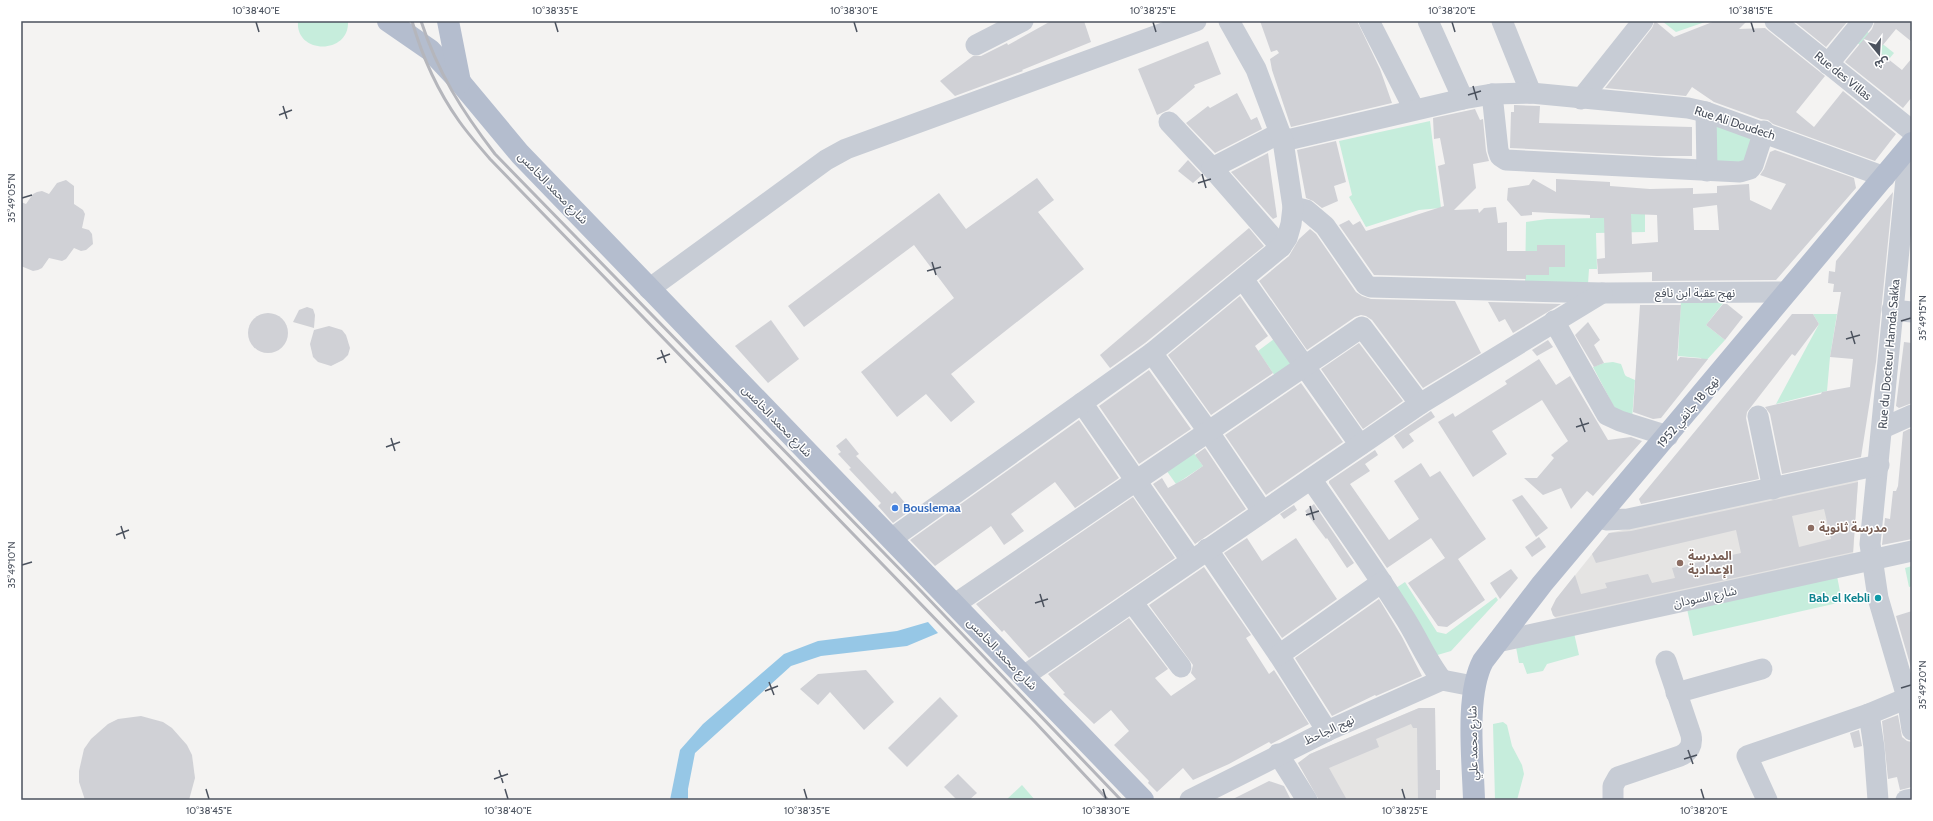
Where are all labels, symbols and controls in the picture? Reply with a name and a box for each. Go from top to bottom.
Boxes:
text: 10°38'40"E [232,4,280,17]
text: 10°38'35"E [532,4,578,17]
text: 10°38'30"E [830,4,878,17]
text: 10°38'25"E [1130,4,1176,17]
text: 10°38'20"E [1428,4,1476,17]
text: 10°38'15"E [1729,4,1773,17]
north arrow [1859,34,1899,74]
street label: Rue des Villas [1812,48,1875,103]
text: ش [1873,55,1891,72]
street label: Rue Ali Doudech [1693,102,1777,143]
street label: شارع محمد الخامس [514,148,592,228]
text: 35°49'05"N [5,173,18,223]
street label: Rue du Docteur Hamda Sakka [1874,278,1903,430]
street label: نهج عقبة ابن نافع [1655,285,1735,302]
text: 35°49'15"N [1916,295,1929,341]
street label: نهج 18 جانفي 1952 [1653,373,1724,452]
street label: شارع محمد الخامس [738,381,816,461]
place label: Bouslemaa [903,500,961,515]
marker: Bouslemaa [890,503,900,513]
place label: مدرسة ثانوية [1819,520,1887,535]
marker: مدرسة ثانوية [1806,523,1816,533]
text: 35°49'10"N [5,541,18,589]
place label: المدرسة الإعدادية [1688,548,1733,579]
marker: المدرسة الإعدادية [1675,558,1685,568]
street label: شارع السودان [1672,582,1739,613]
place label: Bab el Kebli [1809,590,1870,605]
marker: Bab el Kebli [1873,593,1883,603]
street label: شارع محمد الخامس [963,614,1041,694]
text: 35°49'20"N [1916,660,1929,710]
street label: شارع محمد علي [1464,706,1483,780]
street label: نهج الجاحظ [1301,711,1357,750]
text: 10°38'45"E [186,804,233,817]
text: 10°38'40"E [484,804,532,817]
text: 10°38'35"E [784,804,830,817]
text: 10°38'30"E [1082,804,1130,817]
text: 10°38'25"E [1382,804,1428,817]
text: 10°38'20"E [1680,804,1728,817]

